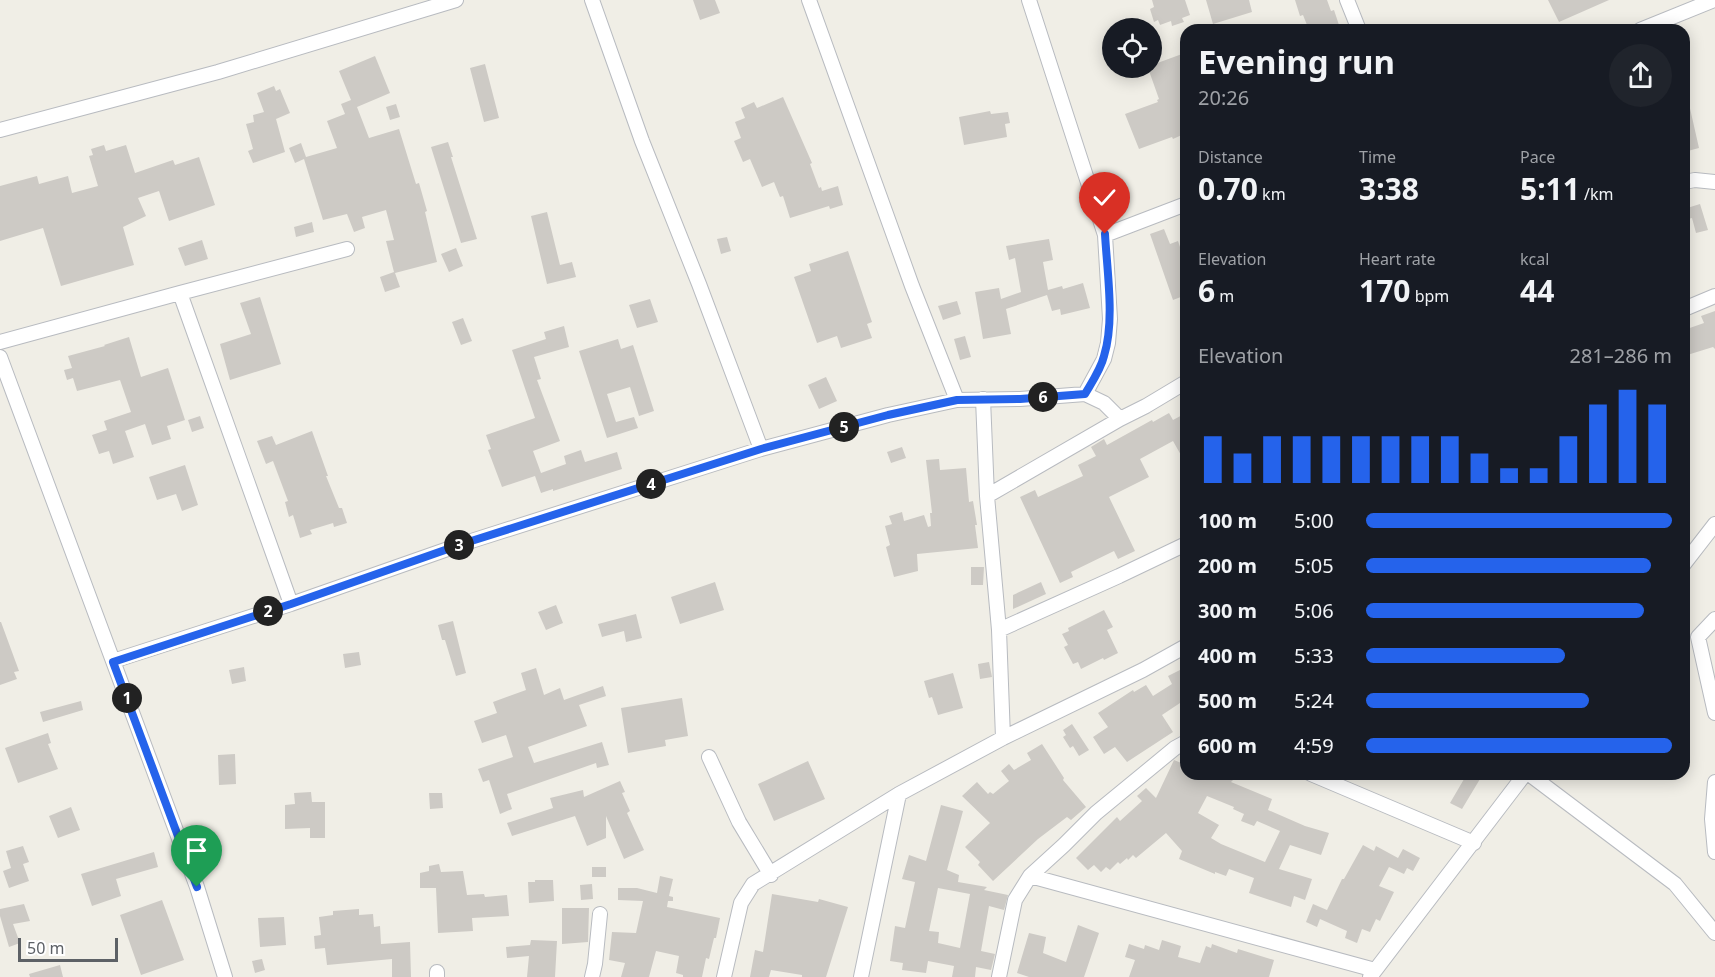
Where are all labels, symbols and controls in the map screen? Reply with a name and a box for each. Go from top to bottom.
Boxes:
map controls [1102,18,1162,78]
button: locate [1102,18,1162,78]
text: Evening run [1198,39,1395,84]
button: share [1609,44,1672,107]
text: 20:26 [1198,84,1249,111]
text: Distance [1198,146,1263,168]
text: Time [1359,146,1396,168]
text: Pace [1520,146,1555,168]
text: 0.70 [1198,168,1258,209]
text: 3:38 [1359,168,1419,209]
text: 5:11 [1520,168,1580,209]
pin [1079,172,1130,234]
icon: check [1088,181,1121,214]
text: km [1258,183,1286,205]
text: /km [1580,183,1614,205]
text: Elevation [1198,248,1266,270]
text: Heart rate [1359,248,1435,270]
text: kcal [1520,248,1549,270]
text: 6 [1198,270,1215,311]
text: 170 [1359,270,1410,311]
text: 44 [1520,270,1554,311]
text: m [1215,285,1234,307]
text: bpm [1410,285,1449,307]
text: Elevation [1198,342,1283,369]
text: 281–286 m [1569,342,1672,369]
pin: 6 [1028,382,1058,412]
text: 6 [1038,386,1048,408]
pin: 5 [829,412,859,442]
text: 5 [839,416,849,438]
pin: 4 [636,469,666,499]
text: 4 [646,473,656,495]
text: 100 m [1198,507,1257,534]
text: 5:00 [1294,507,1334,534]
pin: 3 [444,530,474,560]
text: 3 [454,534,464,556]
text: 200 m [1198,552,1257,579]
text: 5:05 [1294,552,1334,579]
pin: 2 [253,596,283,626]
text: 300 m [1198,597,1257,624]
text: 5:06 [1294,597,1334,624]
text: 2 [263,600,273,622]
text: 400 m [1198,642,1257,669]
text: 5:33 [1294,642,1334,669]
pin: 1 [112,683,142,713]
text: 1 [122,687,132,709]
text: 500 m [1198,687,1257,714]
text: 5:24 [1294,687,1334,714]
text: 600 m [1198,732,1257,759]
text: 4:59 [1294,732,1334,759]
pin [171,825,222,887]
icon: arrive [180,834,213,867]
scale bar [18,935,118,962]
text: 50 m [27,937,64,959]

